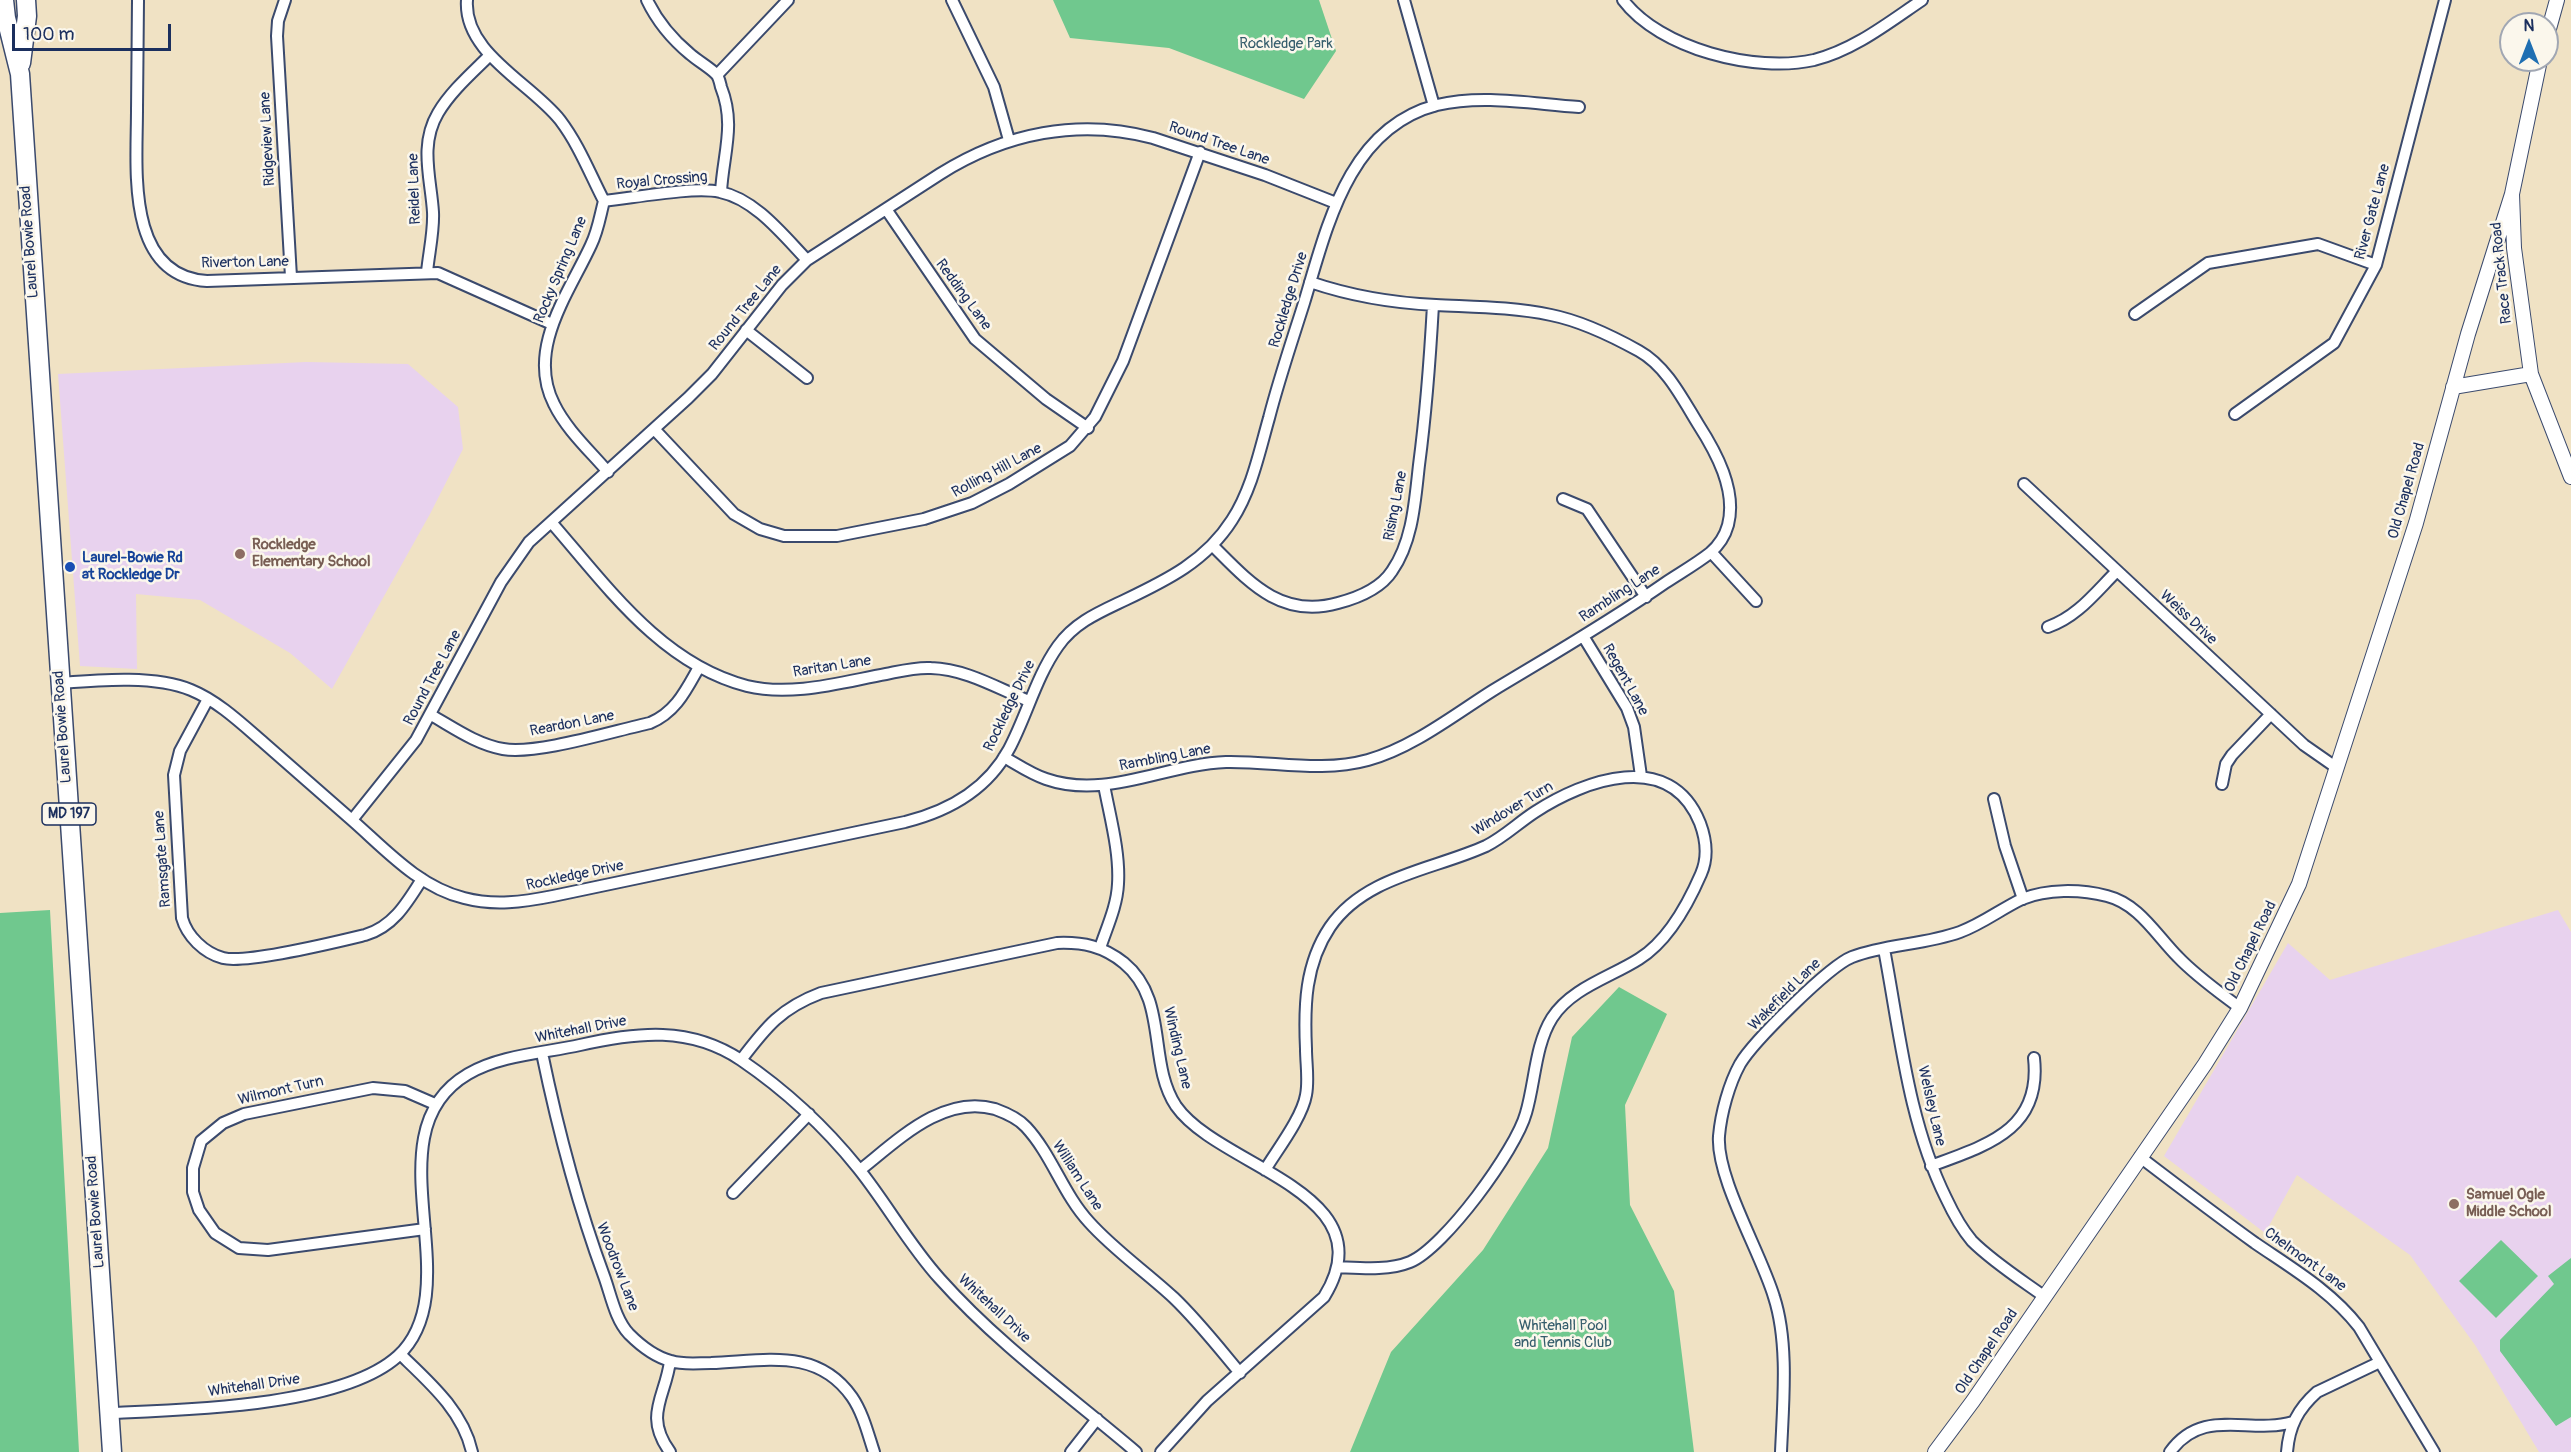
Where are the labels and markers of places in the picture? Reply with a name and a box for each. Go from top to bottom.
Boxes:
place label: Rockledge Elementary School [252,536,370,571]
marker: Rockledge Elementary School [233,547,247,561]
place label: Laurel-Bowie Rd at Rockledge Dr [82,549,183,584]
marker: Laurel-Bowie Rd at Rockledge Dr [63,560,77,574]
place label: Samuel Ogle Middle School [2466,1186,2551,1221]
marker: Samuel Ogle Middle School [2447,1197,2461,1211]

